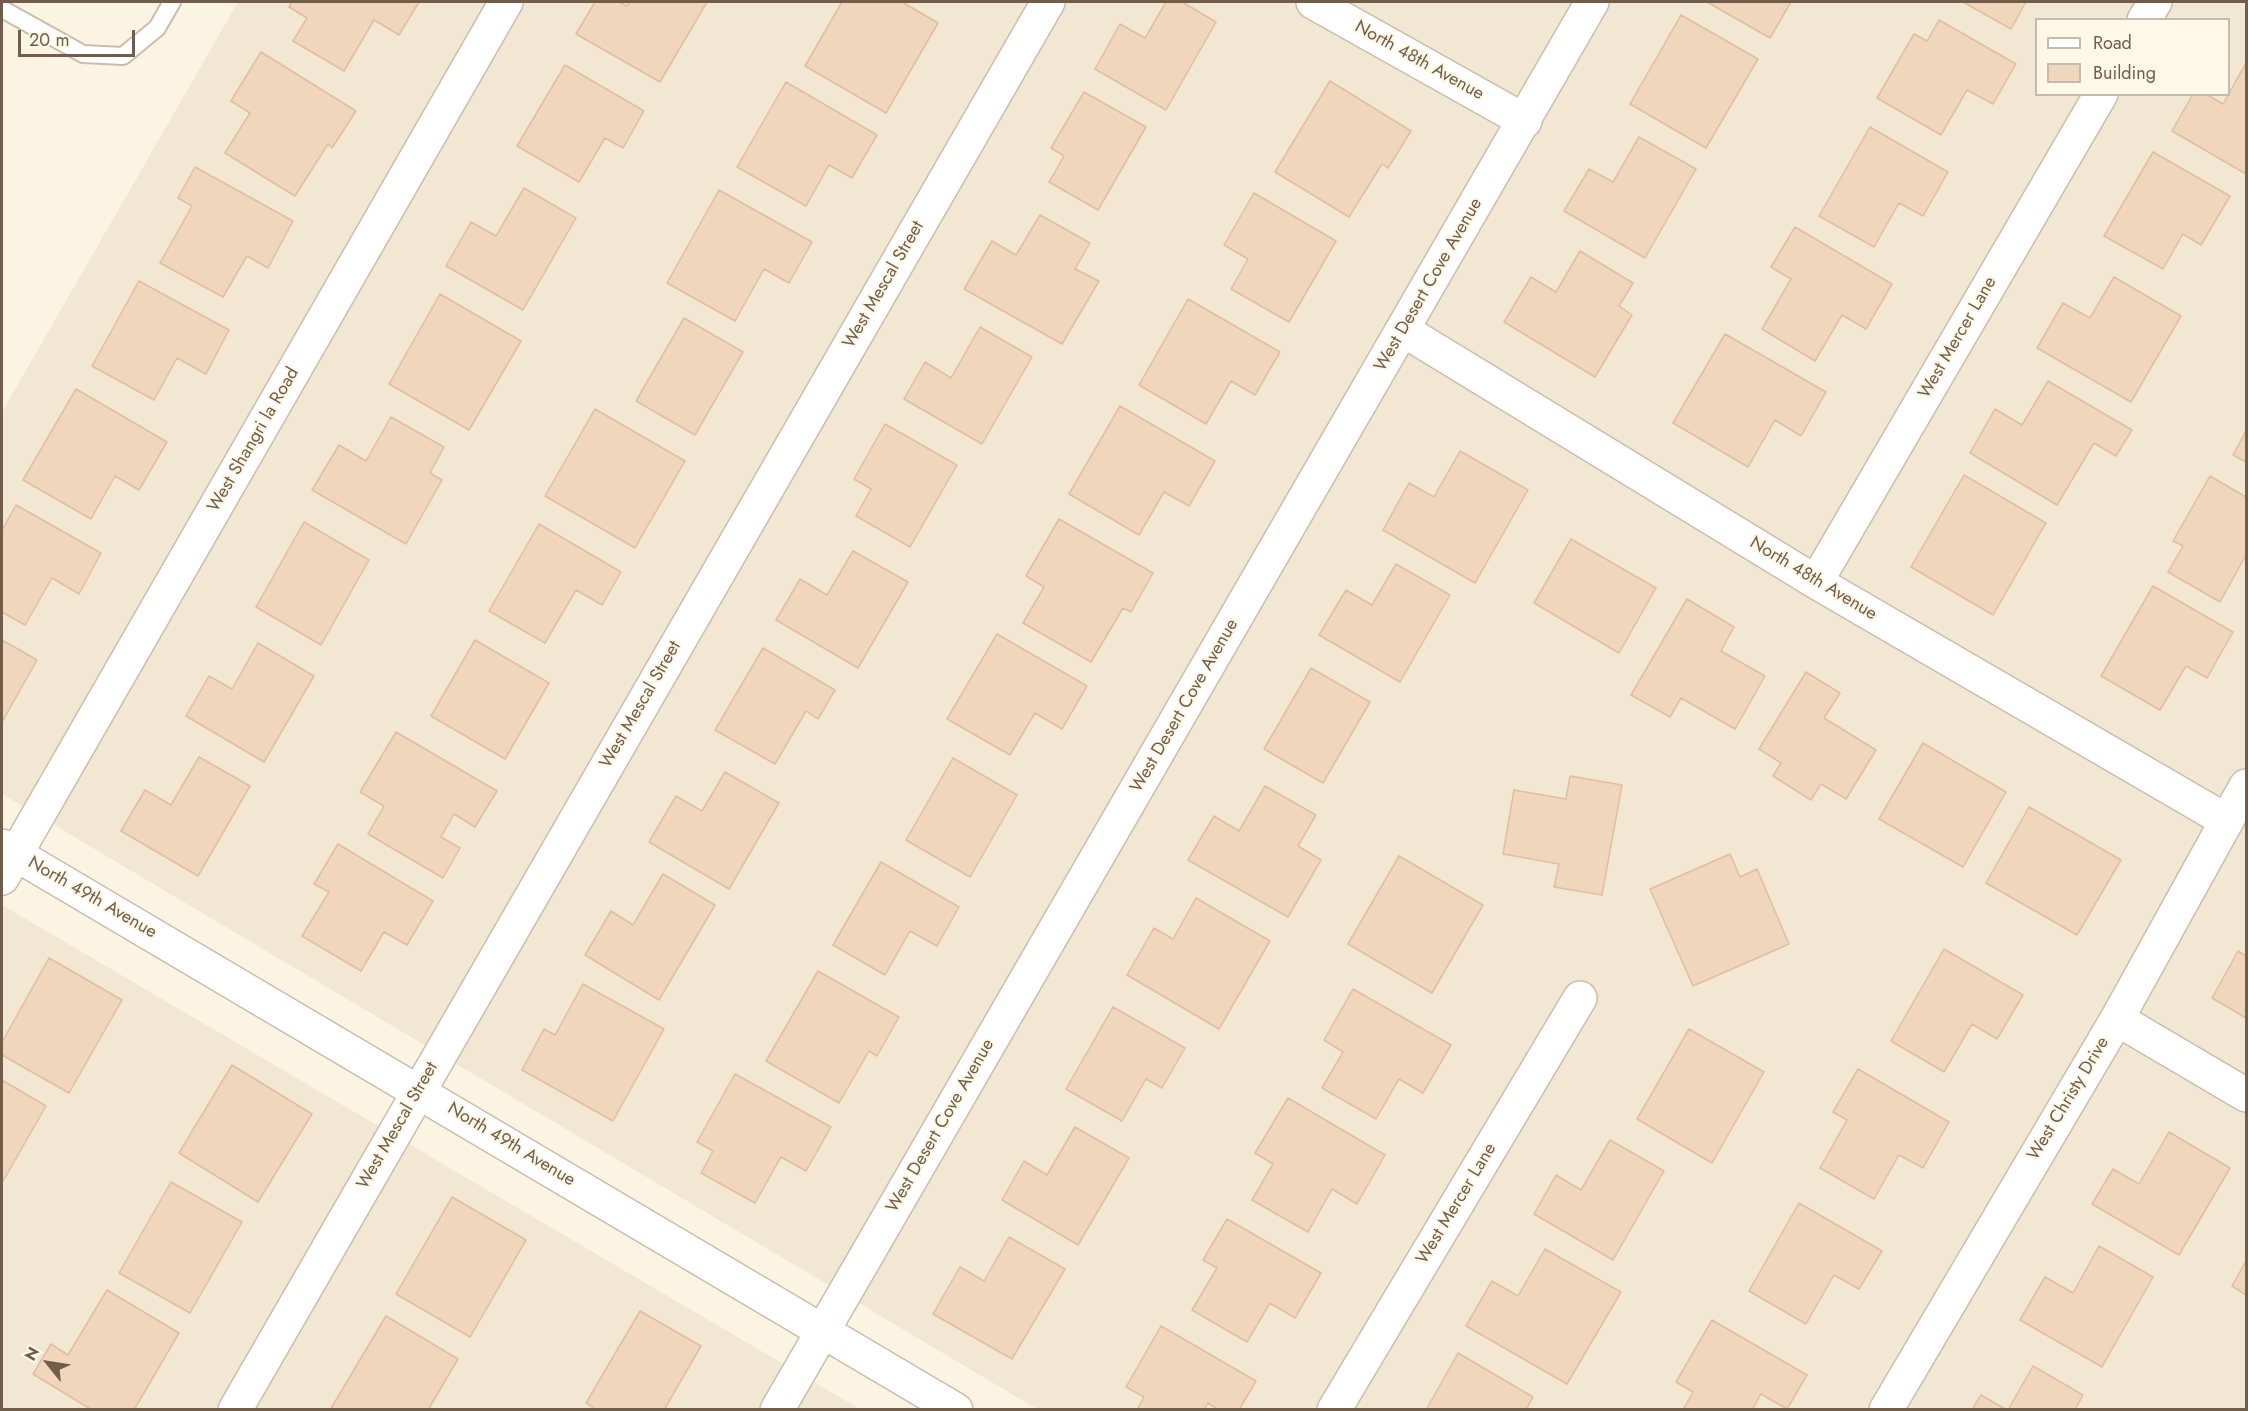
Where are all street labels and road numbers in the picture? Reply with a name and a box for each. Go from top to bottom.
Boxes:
street label: North 48th Avenue [1350,16,1488,106]
street label: West Desert Cove Avenue [1370,194,1488,376]
street label: West Mescal Street [839,217,929,353]
street label: West Mercer Lane [1914,273,2002,403]
street label: West Shangri la Road [204,364,304,516]
street label: North 48th Avenue [1745,532,1881,626]
street label: West Desert Cove Avenue [1126,615,1244,797]
street label: West Mescal Street [596,637,686,773]
street label: North 49th Avenue [24,852,160,944]
street label: West Christy Drive [2024,1033,2114,1165]
street label: West Desert Cove Avenue [882,1035,1000,1217]
street label: West Mescal Street [353,1058,443,1194]
street label: North 49th Avenue [443,1098,579,1192]
street label: West Mercer Lane [1412,1140,1502,1268]

